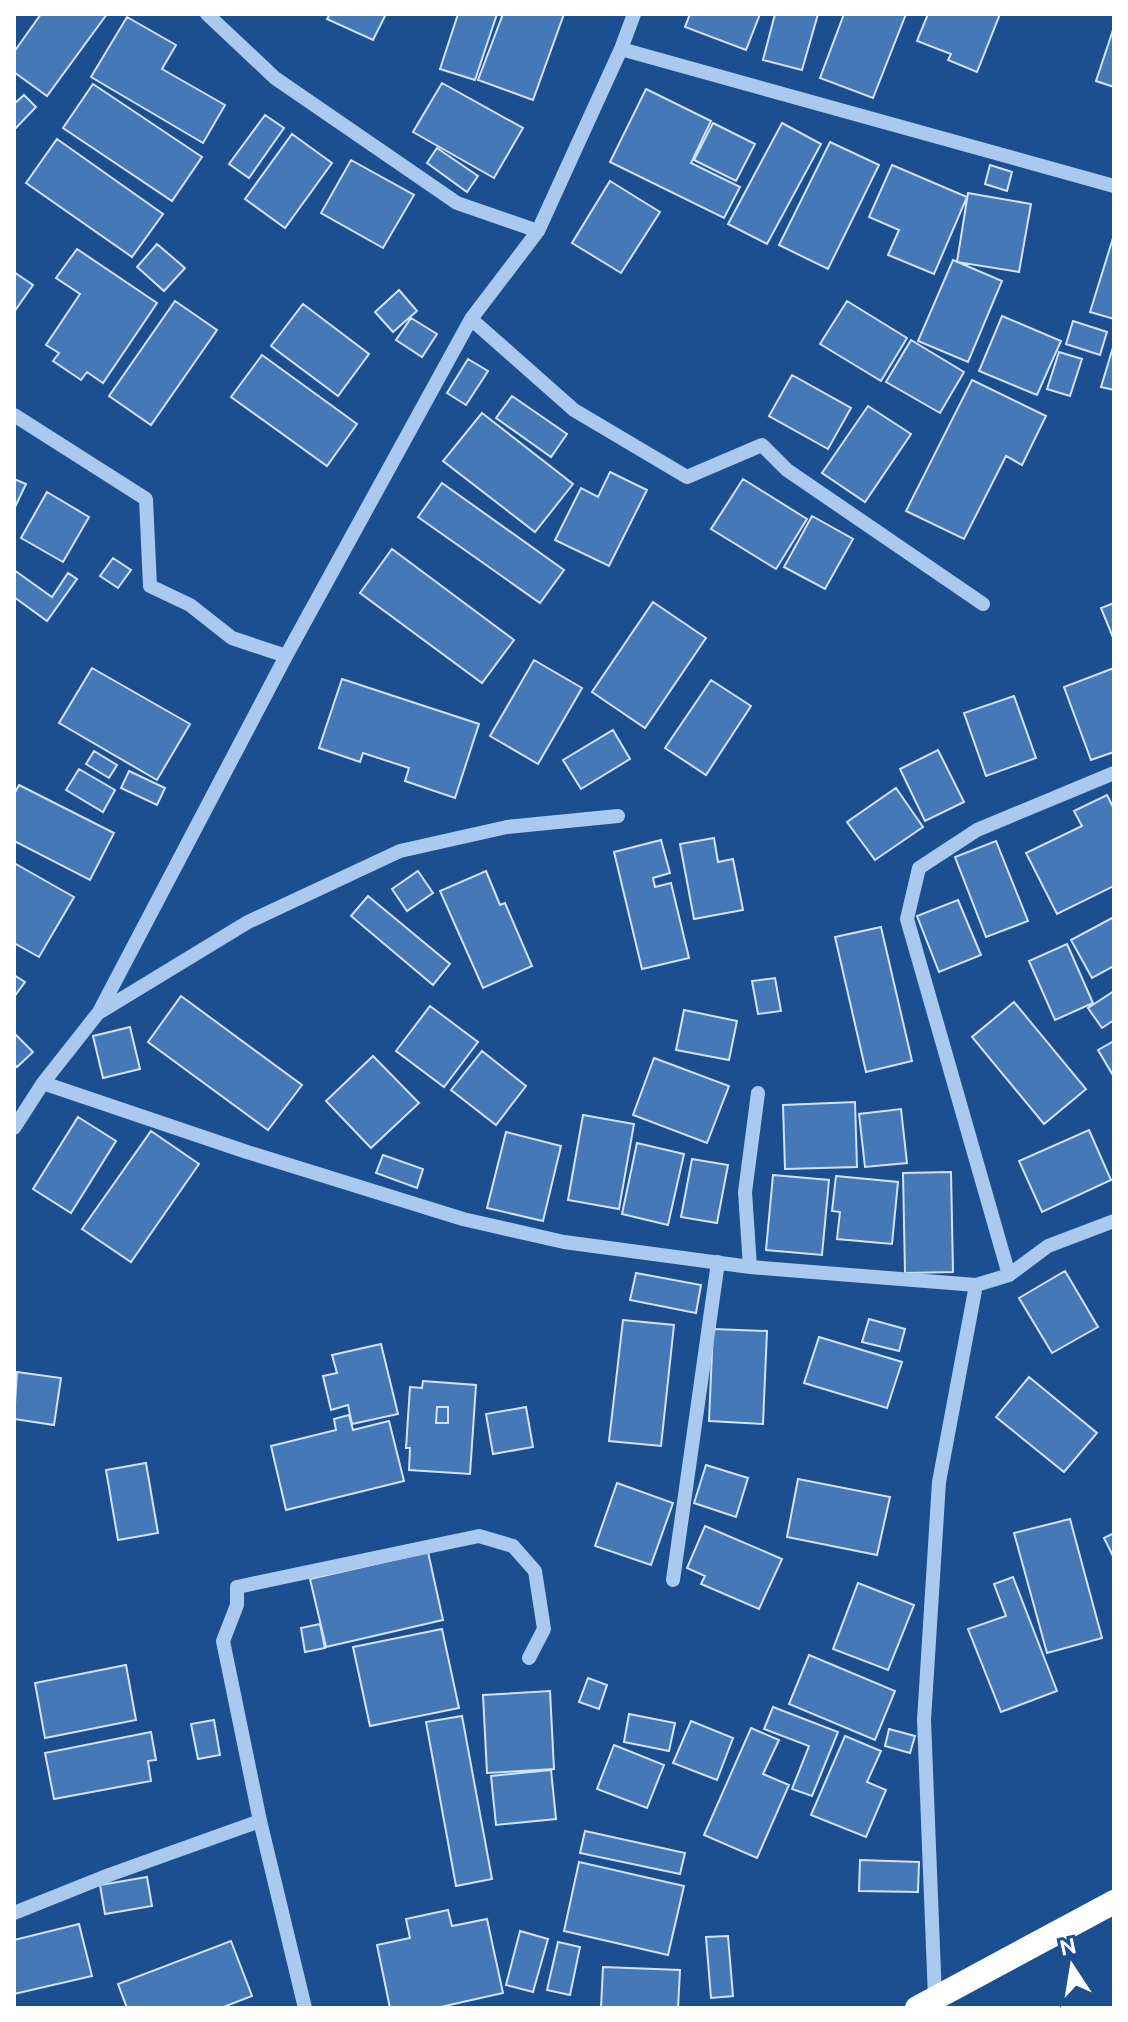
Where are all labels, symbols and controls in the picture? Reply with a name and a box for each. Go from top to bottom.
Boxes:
north arrow [1032,1926,1112,2006]
text: N [1057,1932,1078,1960]

